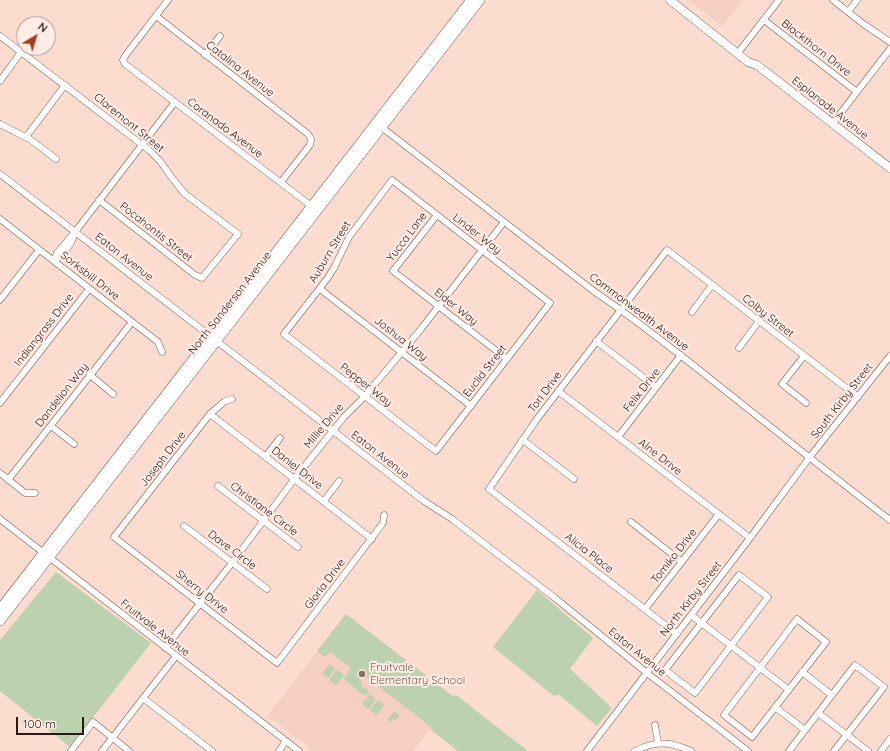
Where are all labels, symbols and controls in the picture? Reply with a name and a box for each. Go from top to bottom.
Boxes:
north arrow [16,16,56,56]
street label: Blackthorn Drive [779,17,853,79]
text: N [35,19,50,35]
street label: Catalina Avenue [203,38,277,100]
street label: Esplanade Avenue [789,74,871,142]
street label: Claremont Street [91,91,167,155]
street label: Coranado Avenue [184,95,266,161]
street label: Pocahontis Street [117,199,195,265]
street label: Yucca Lane [384,210,430,264]
street label: Linder Way [450,211,504,257]
street label: Auburn Street [306,219,354,285]
street label: Eaton Avenue [92,230,156,284]
street label: Sorksbill Drive [58,249,122,303]
street label: North Sanderson Avenue [186,249,274,357]
street label: Commonwealth Avenue [587,270,691,354]
street label: Elder Way [431,286,481,328]
street label: Indiangrass Drive [12,291,76,369]
street label: Colby Street [739,292,797,340]
street label: Joshua Way [372,314,430,364]
street label: Euclid Street [460,342,510,400]
street label: Dandelion Way [33,360,91,430]
street label: Pepper Way [337,360,395,410]
street label: South Kirby Street [808,361,876,441]
street label: Felix Drive [621,365,663,415]
street label: Tori Drive [525,369,565,415]
street label: Millie Drive [301,401,347,451]
street label: Eaton Avenue [348,428,412,482]
street label: Joseph Drive [137,429,189,489]
street label: Alne Drive [636,436,684,478]
street label: Daniel Drive [269,444,325,492]
street label: Christiane Circle [228,479,300,539]
street label: Tomiko Drive [648,526,700,586]
street label: Dave Circle [205,527,259,573]
street label: Alicia Place [562,530,616,576]
street label: Gloria Drive [302,556,348,612]
street label: North Kirby Street [658,559,724,639]
street label: Sherry Drive [173,567,231,617]
street label: Fruitvale Avenue [118,597,192,659]
street label: Eaton Avenue [606,625,668,679]
place label: Fruitvale Elementary School [370,661,465,687]
marker: Fruitvale Elementary School [357,669,367,679]
scale bar [18,709,86,735]
text: 100 m [23,716,56,731]

